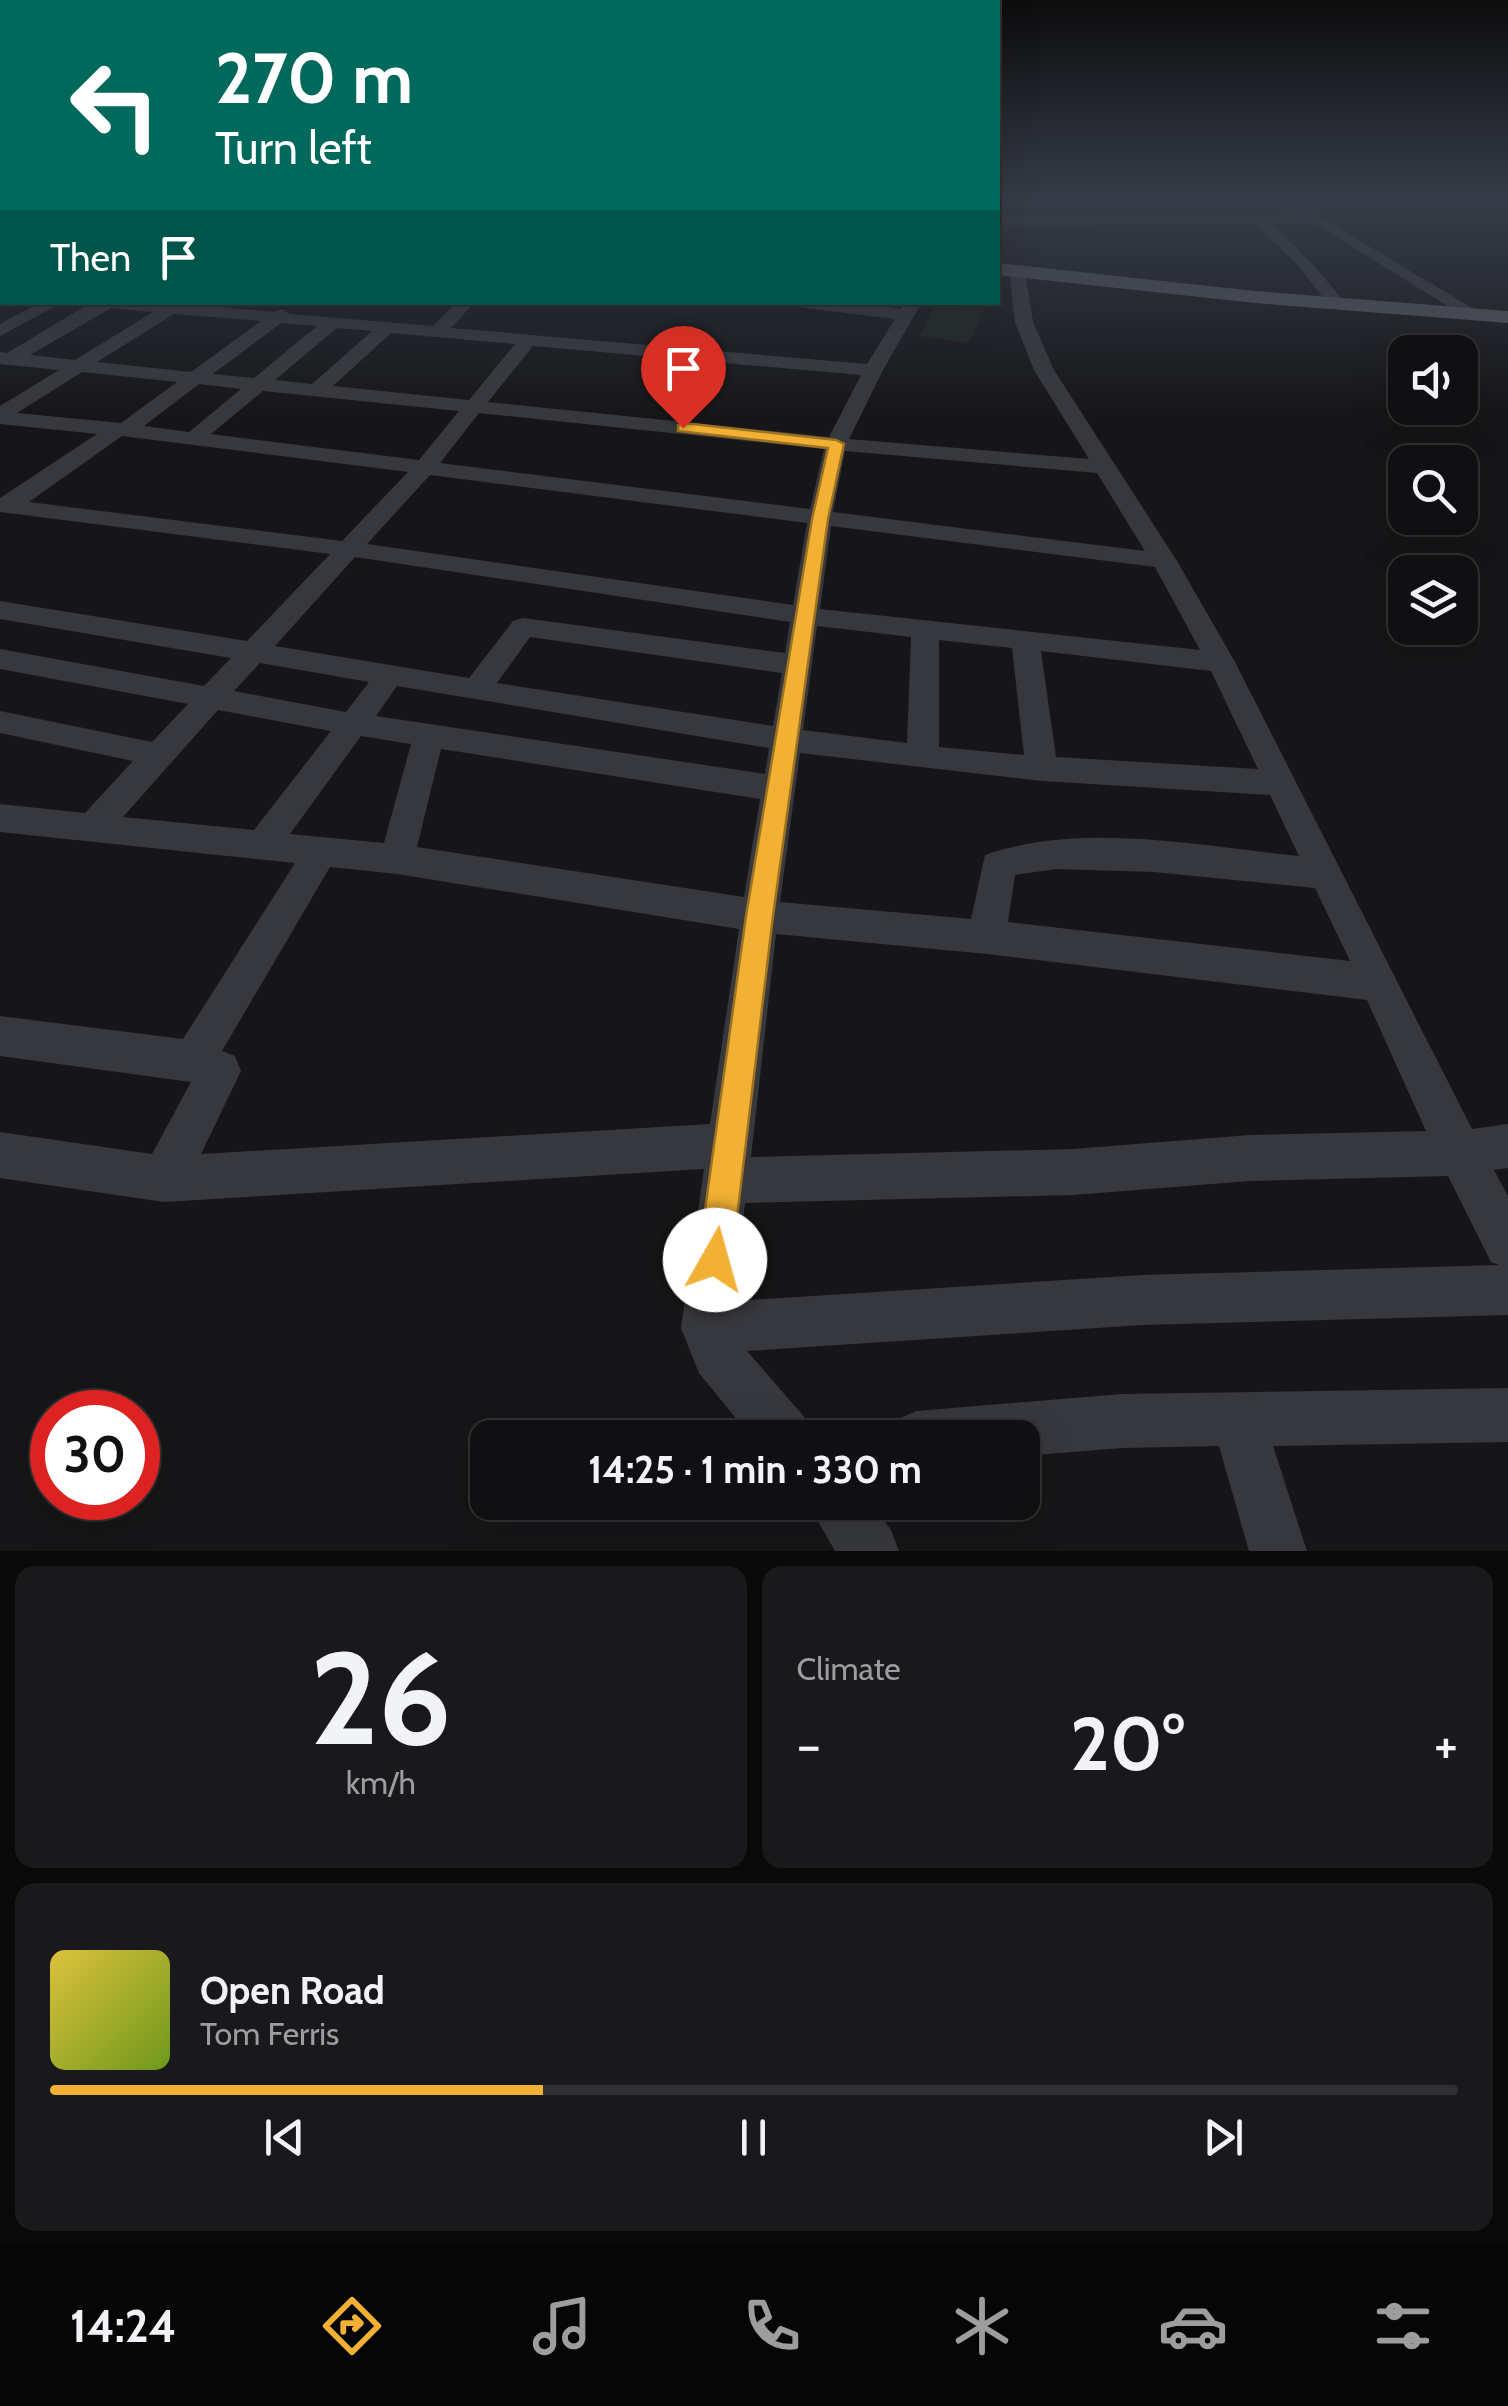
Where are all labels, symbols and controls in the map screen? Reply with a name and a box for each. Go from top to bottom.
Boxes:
text: 270 m [215,35,413,121]
icon: left [50,40,180,170]
text: Turn left [215,121,372,175]
icon: arrive [151,230,206,285]
text: Then [50,234,131,281]
pin [641,326,726,429]
map controls [1388,335,1478,645]
button: sound [1388,335,1478,425]
icon: arrive [656,341,711,396]
button: search [1388,445,1478,535]
button: layers [1388,555,1478,645]
position arrow [663,1208,767,1312]
speed limit sign: 30 [30,1390,160,1520]
text: 14:25 · 1 min · 330 m [588,1446,922,1493]
text: 26 [310,1619,452,1777]
text: Climate [797,1649,901,1688]
text: 20° [1070,1698,1184,1789]
text: − [797,1711,821,1778]
text: + [1434,1711,1458,1778]
text: km/h [346,1763,416,1802]
text: Open Road [200,1967,385,2014]
text: Tom Ferris [200,2014,339,2053]
icon: previous [257,2110,312,2165]
icon: pause [726,2110,781,2165]
icon: next [1196,2110,1251,2165]
icon: directions [317,2291,387,2361]
icon: music [527,2291,597,2361]
icon: phone [737,2291,807,2361]
icon: climate [947,2291,1017,2361]
icon: car [1158,2291,1228,2361]
icon: filters [1368,2291,1438,2361]
text: 14:24 [70,2299,176,2353]

